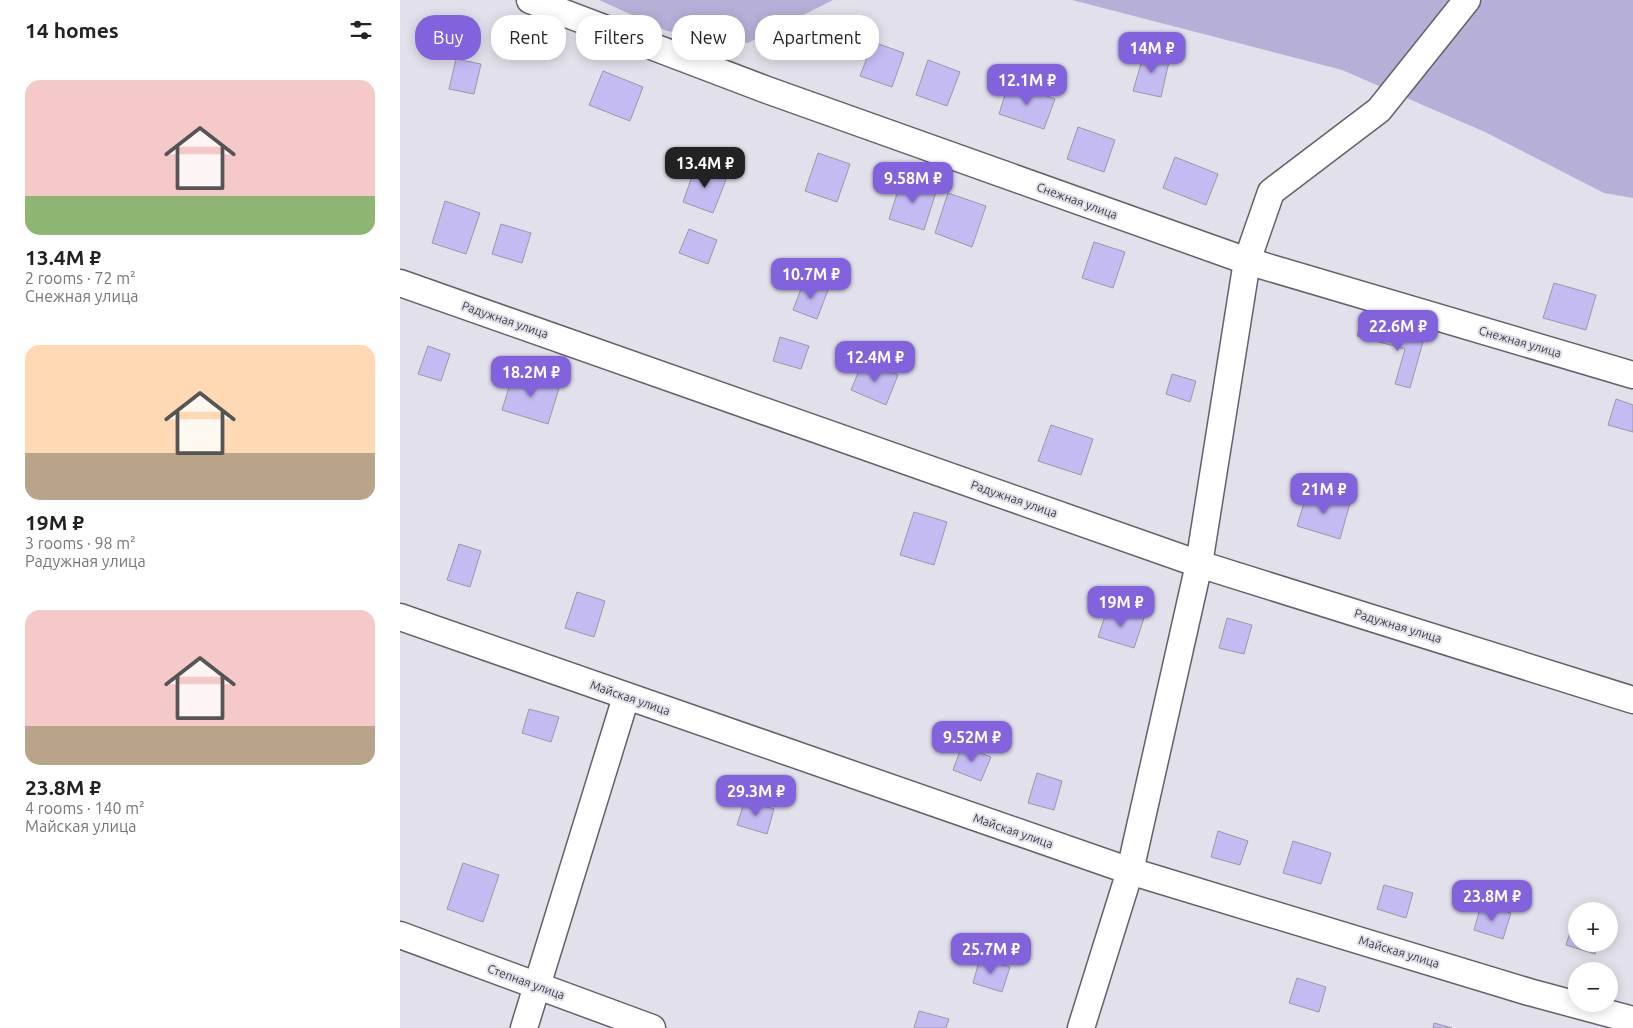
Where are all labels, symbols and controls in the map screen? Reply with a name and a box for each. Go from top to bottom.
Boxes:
chip: Buy [415,15,481,60]
chip: Rent [491,15,566,60]
chip: Filters [576,15,662,60]
chip: New [672,15,745,60]
chip: Apartment [755,15,879,60]
icon: filters [347,16,375,44]
text: 14 homes [25,18,119,42]
pin: 14M ₽ [1117,32,1187,74]
text: 14M ₽ [1129,39,1175,57]
pin: 12.1M ₽ [981,64,1073,106]
text: 12.1M ₽ [998,71,1056,89]
icon: home [155,113,245,203]
pin: 13.4M ₽ [659,146,751,189]
text: 13.4M ₽ [676,154,734,172]
pin: 9.58M ₽ [867,162,959,204]
text: 9.58M ₽ [884,169,942,187]
street label: Снежная улица [1035,180,1119,221]
text: 13.4M ₽ [25,245,101,269]
pin: 10.7M ₽ [765,258,857,300]
text: 10.7M ₽ [782,265,840,283]
text: 2 rooms · 72 m² [25,269,136,287]
text: Снежная улица [25,287,138,305]
street label: Радужная улица [460,299,550,340]
pin: 22.6M ₽ [1352,310,1444,352]
text: 22.6M ₽ [1369,317,1427,335]
street label: Снежная улица [1477,324,1563,359]
pin: 12.4M ₽ [829,340,921,383]
text: 12.4M ₽ [846,348,904,366]
pin: 18.2M ₽ [485,356,577,398]
text: 18.2M ₽ [502,363,560,381]
icon: home [155,378,245,468]
pin: 21M ₽ [1289,472,1359,515]
street label: Радужная улица [969,478,1059,519]
text: 21M ₽ [1301,480,1347,498]
text: 19M ₽ [25,510,84,534]
text: 3 rooms · 98 m² [25,534,136,552]
text: Радужная улица [25,552,146,570]
pin: 19M ₽ [1086,586,1156,628]
text: 19M ₽ [1098,593,1144,611]
street label: Радужная улица [1353,606,1443,645]
icon: home [155,643,245,733]
street label: Майская улица [588,678,672,717]
pin: 9.52M ₽ [926,720,1018,763]
text: 9.52M ₽ [943,728,1001,746]
pin: 29.3M ₽ [710,774,802,817]
text: 23.8M ₽ [25,775,101,799]
text: 29.3M ₽ [727,782,785,800]
text: 4 rooms · 140 m² [25,799,145,817]
street label: Майская улица [971,811,1055,850]
text: Майская улица [25,817,137,835]
pin: 23.8M ₽ [1446,880,1538,922]
text: 23.8M ₽ [1463,887,1521,905]
map controls [1568,902,1618,1012]
button: + [1568,902,1618,952]
pin: 25.7M ₽ [945,932,1037,975]
street label: Майская улица [1357,933,1441,970]
text: 25.7M ₽ [962,940,1020,958]
street label: Степная улица [486,962,567,1002]
button: − [1568,962,1618,1012]

